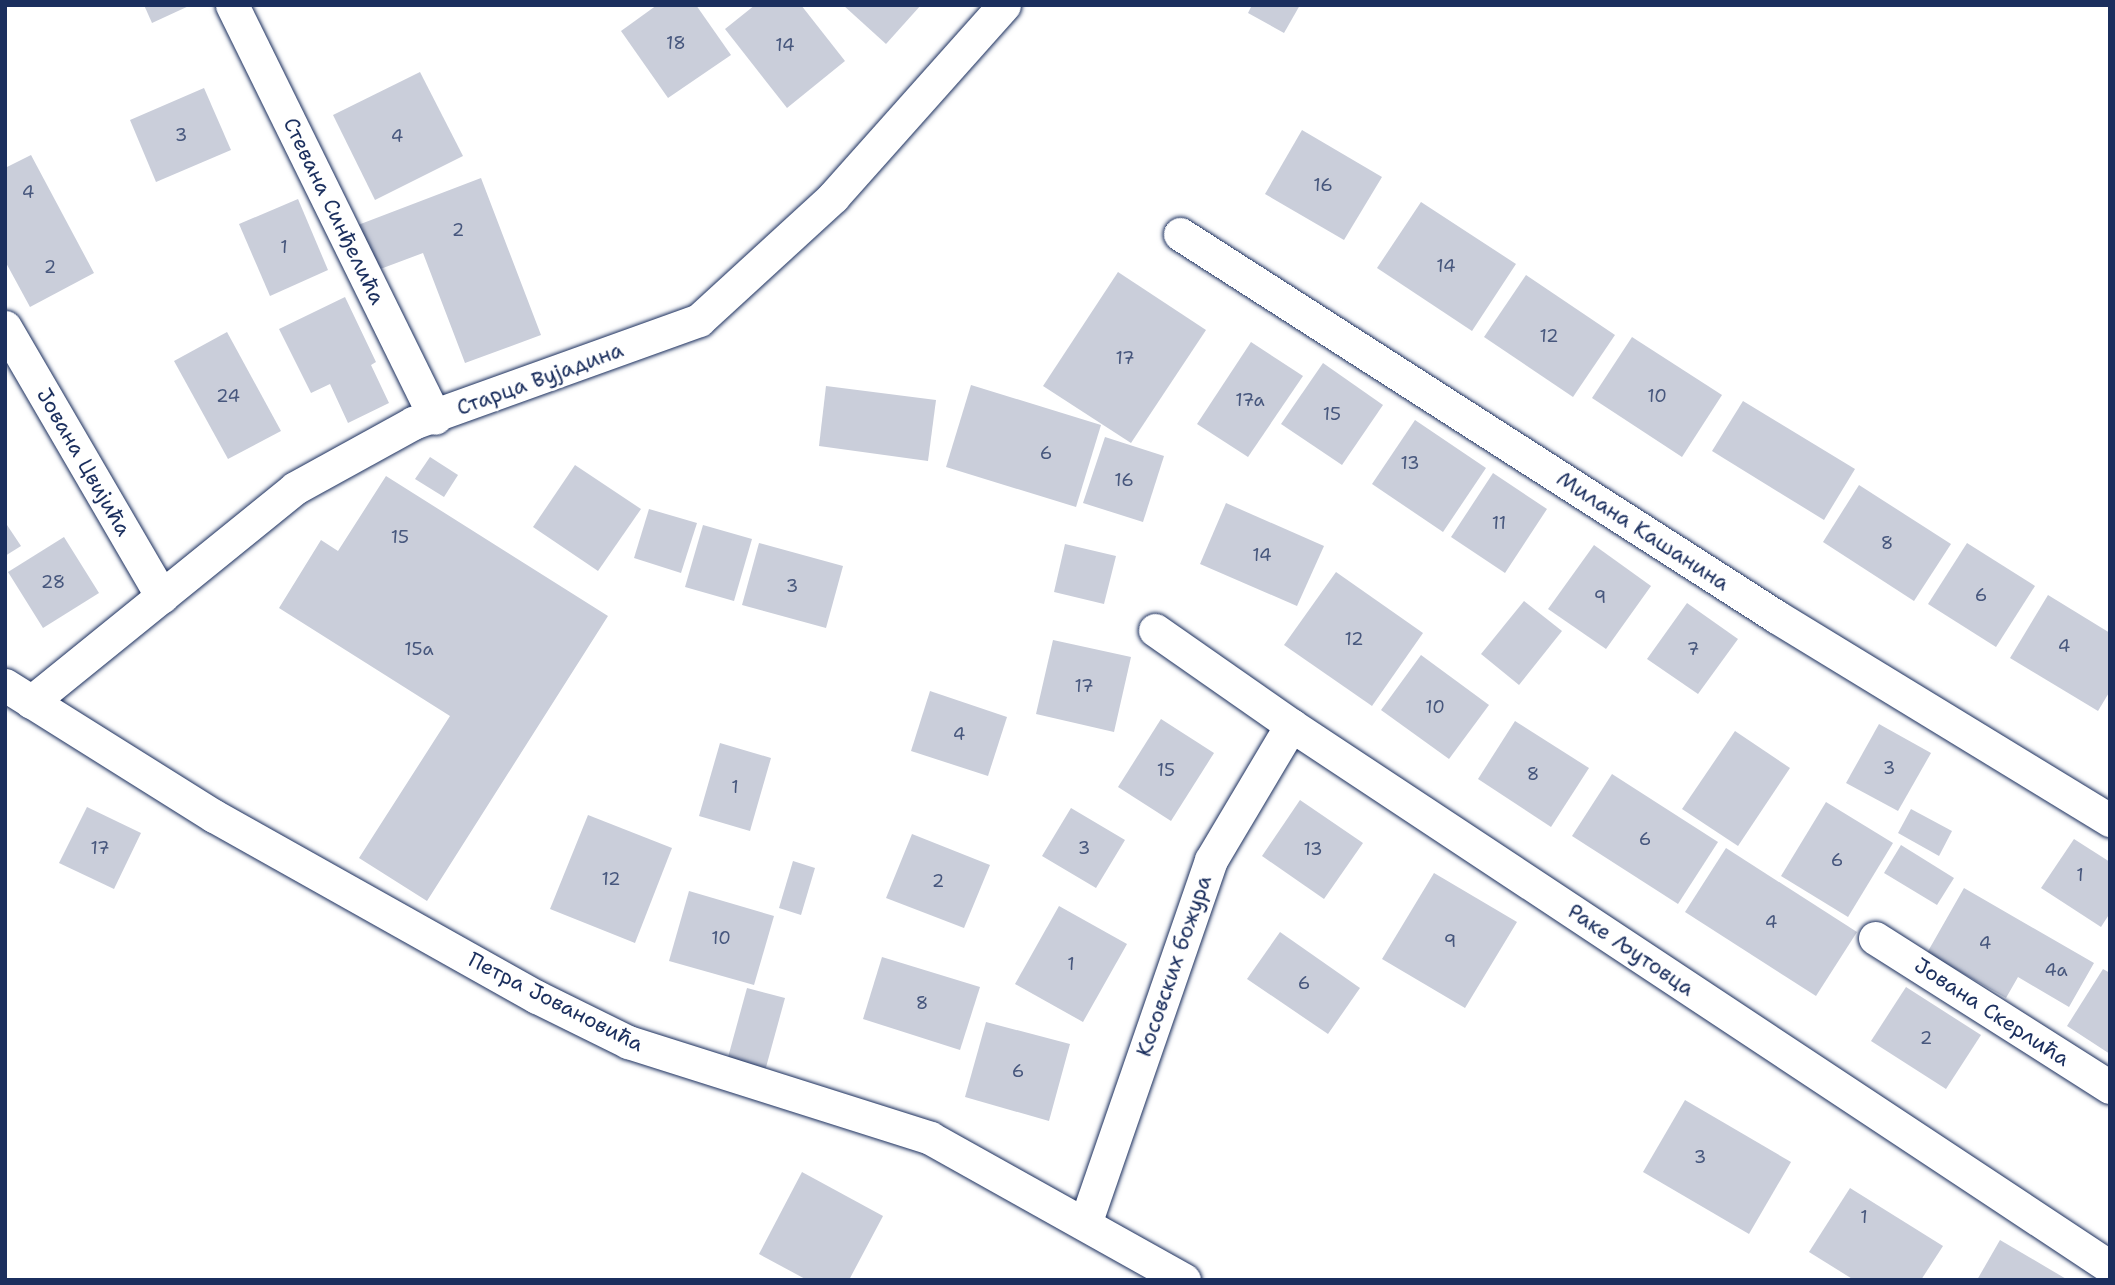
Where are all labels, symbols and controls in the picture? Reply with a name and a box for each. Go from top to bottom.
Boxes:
house number: 18 [666,32,686,54]
house number: 14 [775,34,795,56]
street label: Стевана Синђелића [278,113,390,309]
house number: 3 [175,124,187,146]
house number: 4 [391,125,403,147]
house number: 16 [1313,174,1333,196]
house number: 4 [22,181,34,203]
house number: 2 [452,219,464,241]
house number: 1 [280,236,288,258]
house number: 14 [1436,255,1456,277]
house number: 2 [44,256,56,278]
house number: 12 [1539,325,1559,347]
street label: Старца Вујадина [453,337,627,421]
house number: 17 [1115,347,1135,369]
street label: Јована Цвијића [31,384,137,540]
house number: 24 [216,385,240,407]
house number: 10 [1647,385,1667,407]
house number: 17a [1235,389,1265,411]
house number: 15 [1323,403,1341,425]
house number: 6 [1040,442,1052,464]
house number: 13 [1400,452,1420,474]
street label: Милана Кашанина [1552,466,1734,596]
house number: 16 [1114,469,1134,491]
house number: 11 [1492,512,1506,534]
house number: 15 [391,526,409,548]
house number: 8 [1881,532,1893,554]
house number: 14 [1252,544,1272,566]
house number: 28 [41,571,65,593]
house number: 3 [786,575,798,597]
house number: 6 [1975,584,1987,606]
house number: 9 [1594,586,1606,608]
house number: 12 [1344,628,1364,650]
house number: 4 [2058,635,2070,657]
house number: 15a [404,638,434,660]
house number: 7 [1687,638,1699,660]
house number: 17 [1074,675,1094,697]
house number: 10 [1425,696,1445,718]
house number: 4 [953,723,965,745]
house number: 3 [1883,757,1895,779]
house number: 15 [1157,759,1175,781]
house number: 8 [1527,763,1539,785]
house number: 1 [731,776,739,798]
house number: 6 [1639,828,1651,850]
house number: 17 [90,837,110,859]
house number: 3 [1078,837,1090,859]
house number: 13 [1303,838,1323,860]
house number: 6 [1831,849,1843,871]
house number: 1 [2076,864,2084,886]
house number: 12 [601,868,621,890]
house number: 2 [932,870,944,892]
street label: Косовских божура [1131,872,1217,1060]
street label: Раке Љутовца [1563,898,1699,1002]
house number: 4 [1765,911,1777,933]
house number: 10 [711,927,731,949]
house number: 9 [1444,930,1456,952]
house number: 4 [1979,932,1991,954]
street label: Петра Јовановића [464,947,648,1057]
street label: Јована Скерлића [1910,952,2074,1072]
house number: 1 [1067,953,1075,975]
house number: 4a [2044,959,2068,981]
house number: 6 [1298,972,1310,994]
house number: 8 [916,992,928,1014]
house number: 2 [1920,1027,1932,1049]
house number: 6 [1012,1060,1024,1082]
house number: 3 [1694,1146,1706,1168]
house number: 1 [1860,1206,1868,1228]

